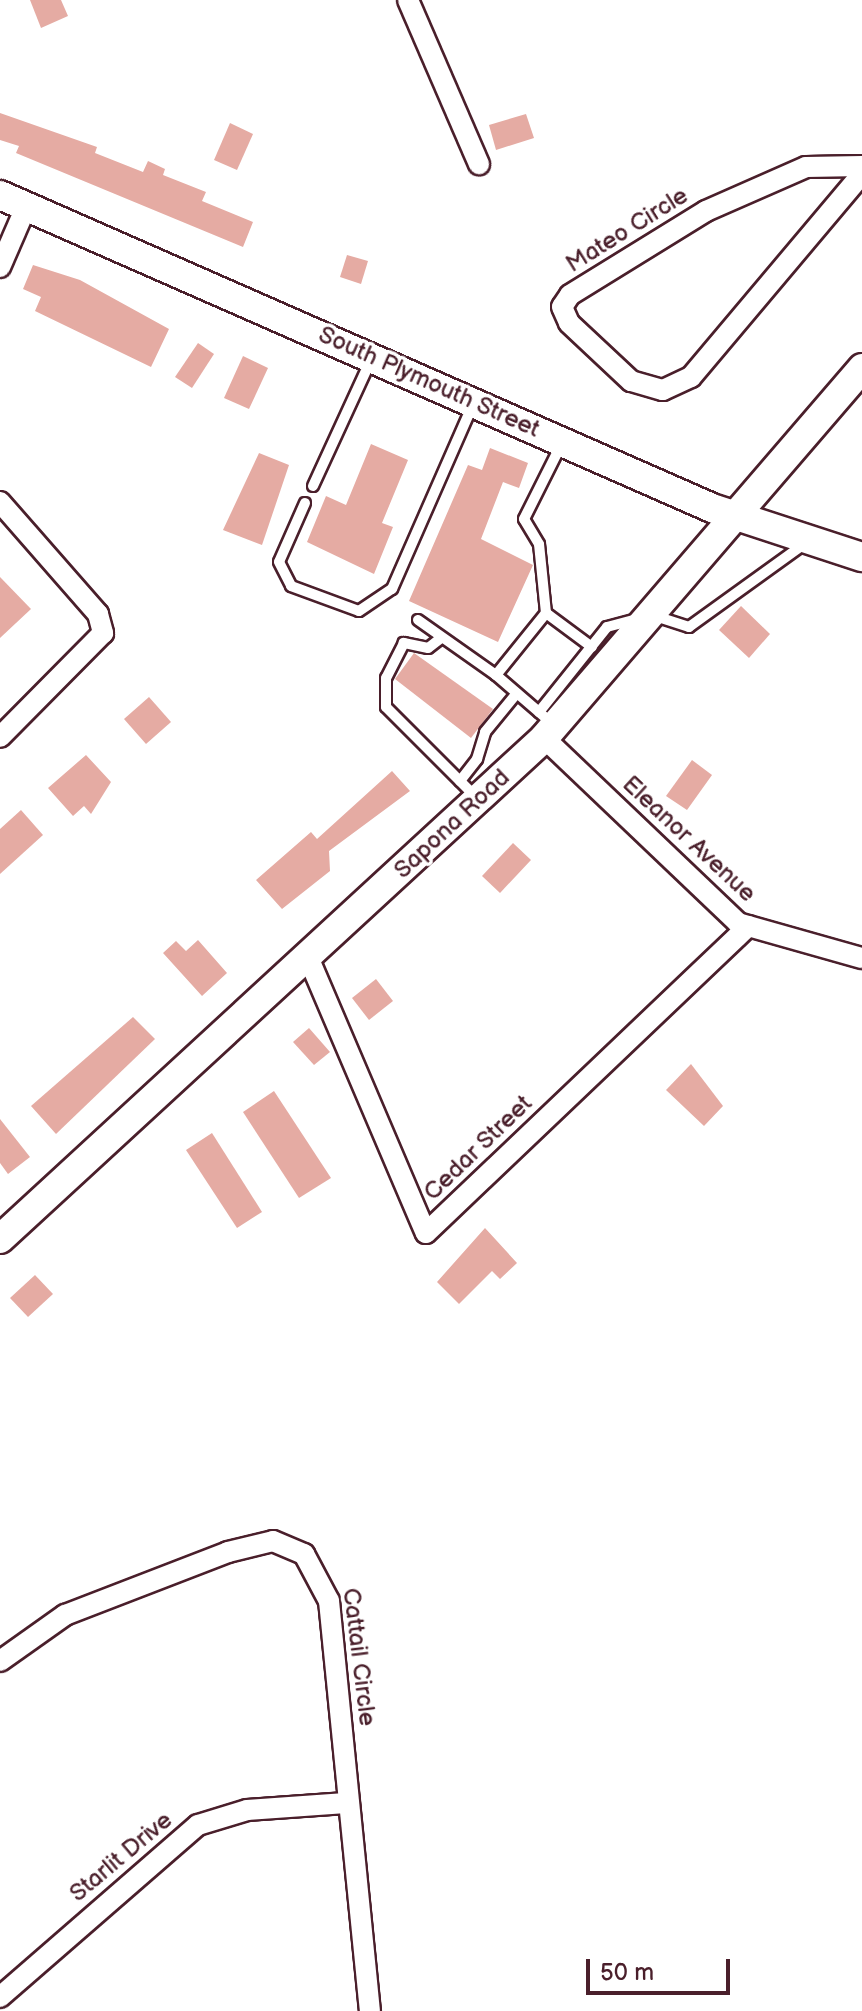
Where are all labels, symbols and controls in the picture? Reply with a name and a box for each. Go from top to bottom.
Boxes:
street label: Mateo Circle [561,181,693,279]
street label: South Plymouth Street [314,320,544,444]
street label: Sapona Road [388,763,516,885]
street label: Eleanor Avenue [616,770,762,908]
street label: Cedar Street [418,1089,538,1207]
street label: Cattail Circle [336,1586,382,1728]
street label: Starlit Drive [64,1806,178,1908]
scale bar [590,1943,734,1993]
text: 50 m [600,1958,654,1987]

